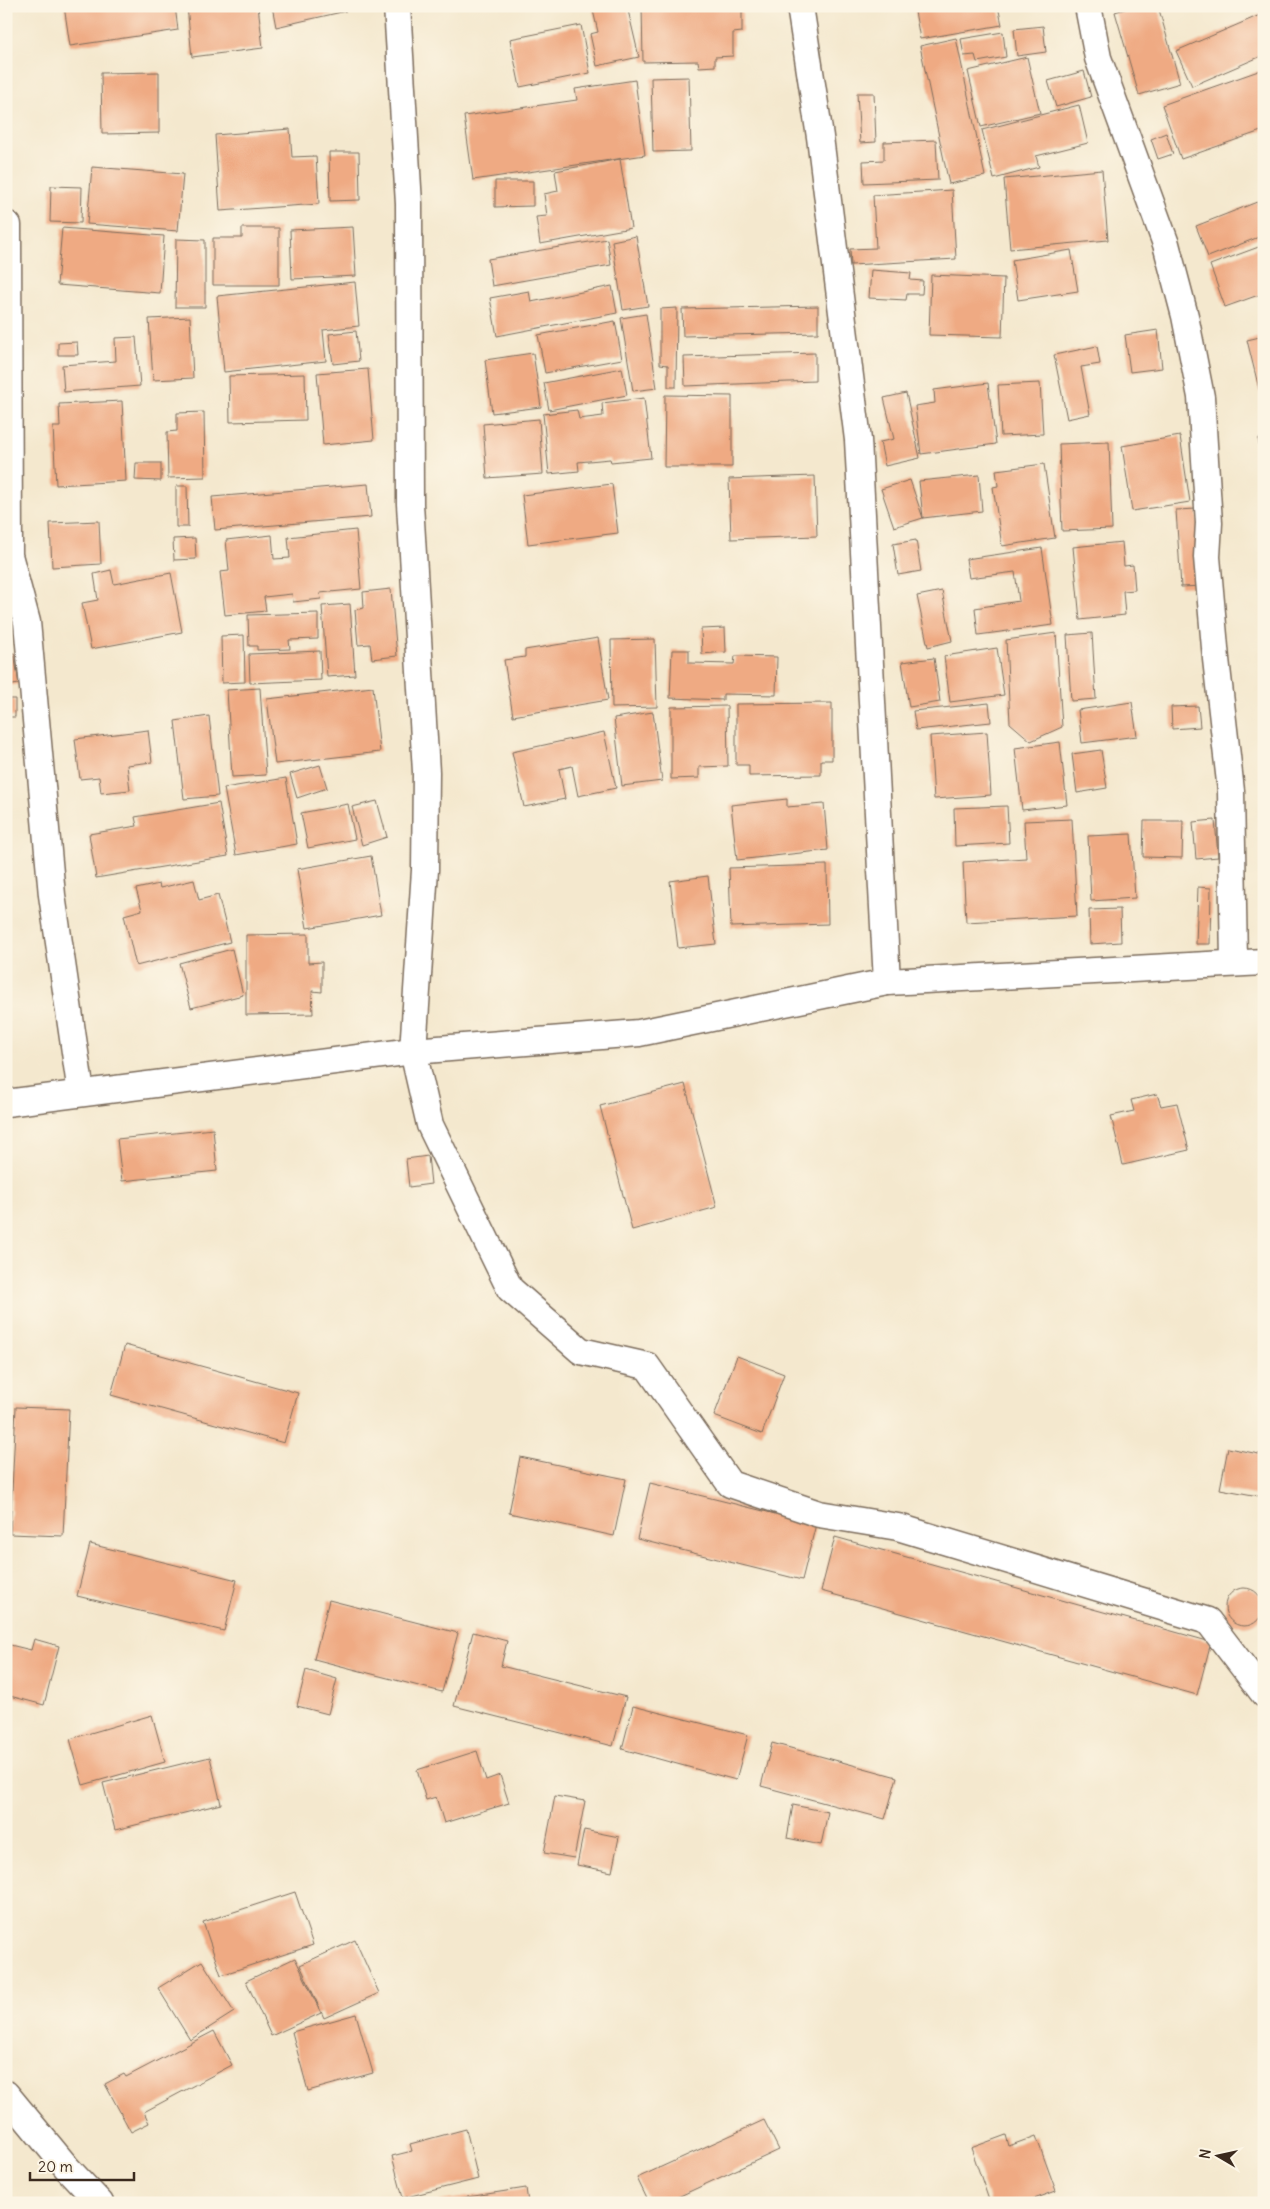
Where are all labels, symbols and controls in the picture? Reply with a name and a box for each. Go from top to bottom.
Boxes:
north arrow [1192,2132,1242,2182]
text: N [1196,2148,1215,2160]
scale bar [30,2149,134,2181]
text: 20 m [38,2157,73,2176]

